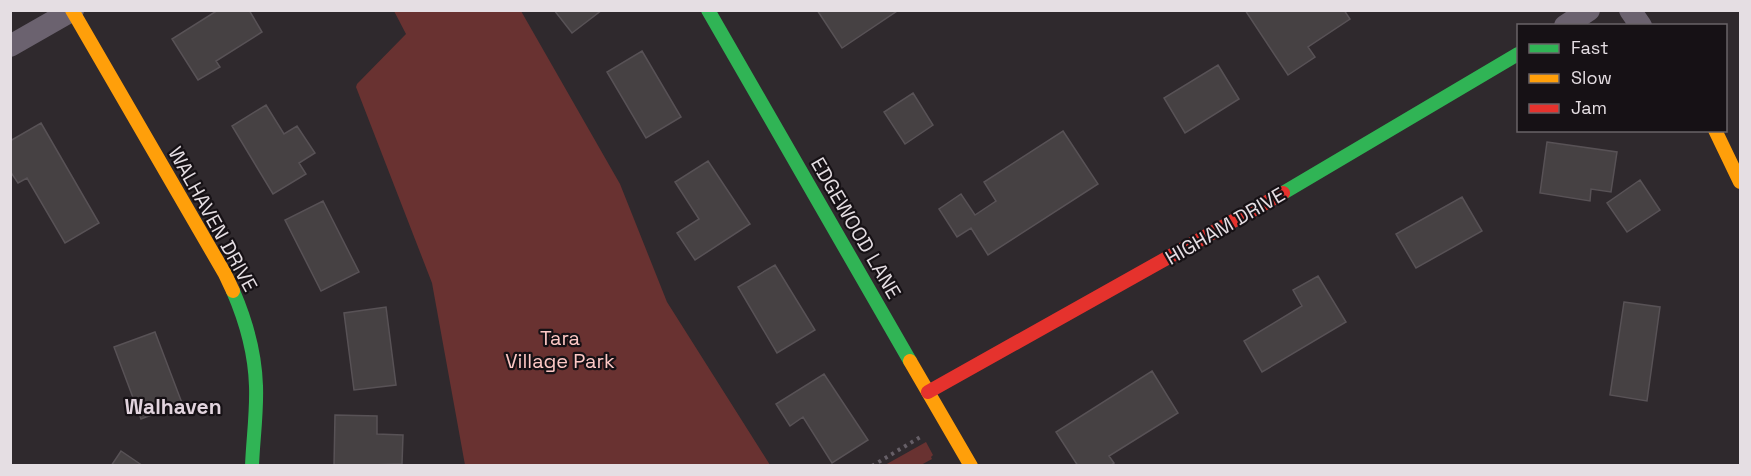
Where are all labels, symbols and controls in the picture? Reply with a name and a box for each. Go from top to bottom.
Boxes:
legend [1517,24,1727,132]
text: Fast [1571,36,1608,59]
text: Slow [1571,66,1612,89]
text: Jam [1571,96,1607,119]
street label: WALHAVEN DRIVE [162,142,264,296]
street label: EDGEWOOD LANE [805,153,907,303]
street label: HIGHAM DRIVE [1161,181,1289,271]
park label: Tara Village Park [505,325,615,374]
district label: Walhaven [124,393,222,420]

